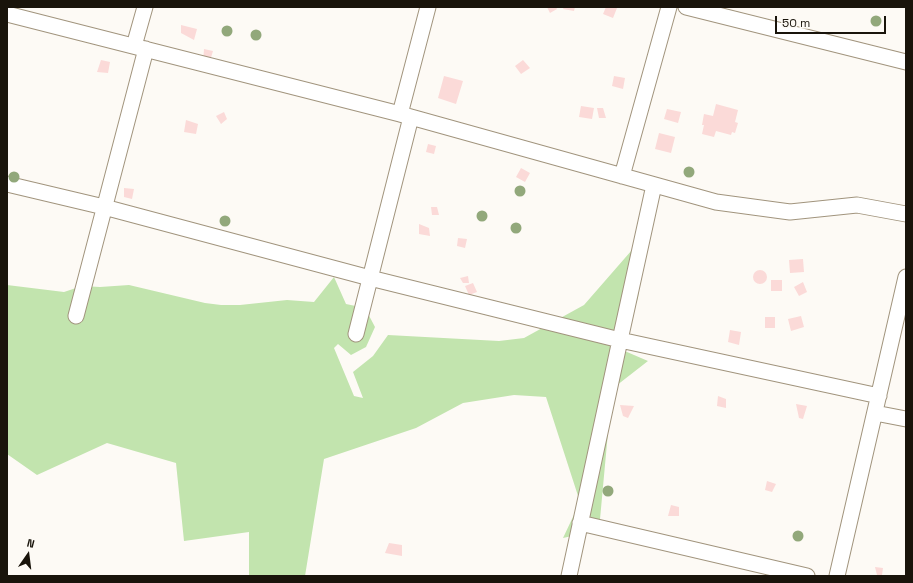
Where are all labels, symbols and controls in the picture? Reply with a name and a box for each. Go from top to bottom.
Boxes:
scale bar [777,8,888,34]
text: 50 m [782,15,810,31]
north arrow [8,535,48,575]
text: N [26,536,36,551]

